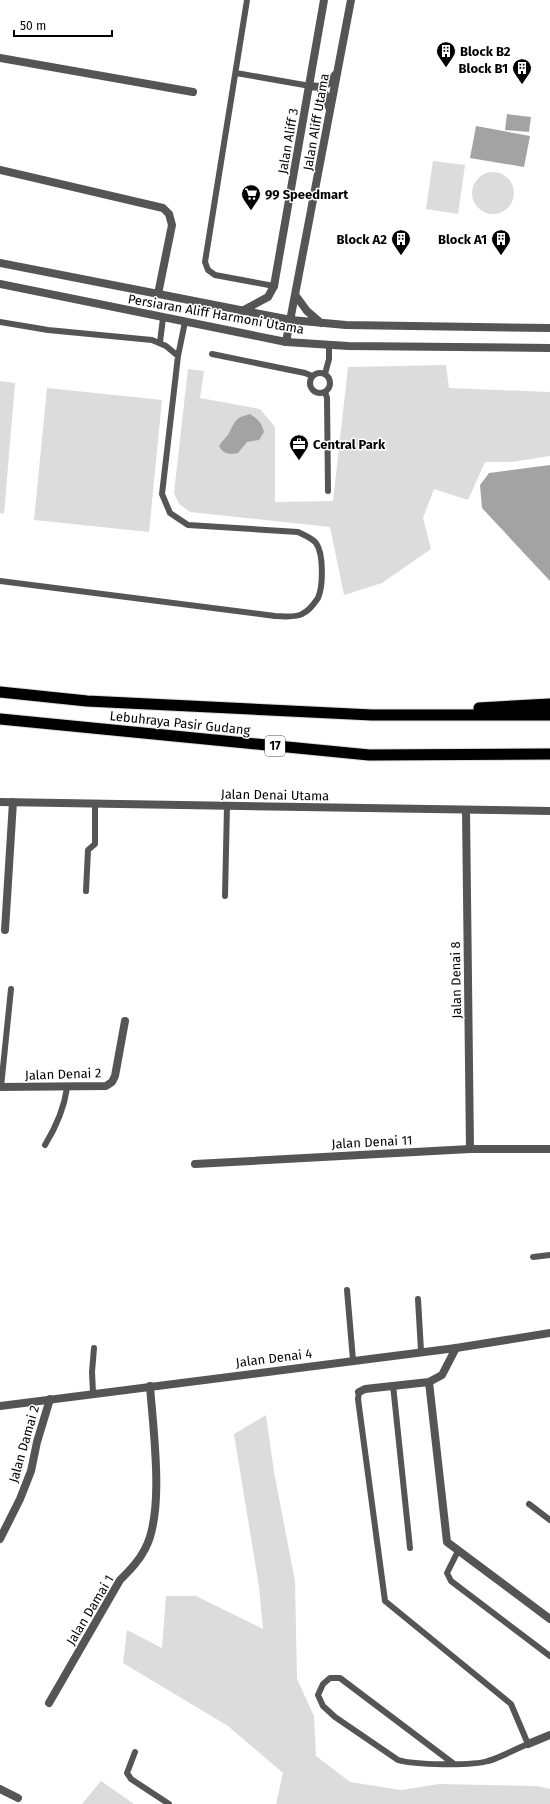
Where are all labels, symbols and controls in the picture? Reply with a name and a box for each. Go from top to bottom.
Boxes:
scale bar [14,12,112,38]
text: 50 m [20,19,46,33]
building icon: Block B2 [435,40,457,68]
place label: Block B2 [460,44,511,59]
building icon: Block B1 [511,57,533,85]
place label: Block B1 [459,61,508,76]
street label: Jalan Aliff Utama [300,72,332,172]
street label: Jalan Aliff 3 [275,107,301,175]
supermarket icon: 99 Speedmart [240,183,262,211]
place label: 99 Speedmart [265,187,349,202]
building icon: Block A2 [390,228,412,256]
building icon: Block A1 [490,228,512,256]
place label: Block A2 [337,232,387,247]
place label: Block A1 [438,232,487,247]
street label: Persiaran Aliff Harmoni Utama [127,291,305,337]
office icon: Central Park [288,433,310,461]
place label: Central Park [313,437,386,452]
street label: Lebuhraya Pasir Gudang [109,708,251,738]
road number: 17 [265,736,285,756]
street label: Jalan Denai Utama [221,787,329,803]
street label: Jalan Denai 8 [448,941,464,1019]
street label: Jalan Denai 2 [25,1065,101,1083]
street label: Jalan Denai 11 [331,1132,413,1152]
street label: Jalan Denai 4 [235,1346,313,1370]
street label: Jalan Damai 2 [6,1404,42,1484]
street label: Jalan Damai 1 [63,1572,117,1648]

